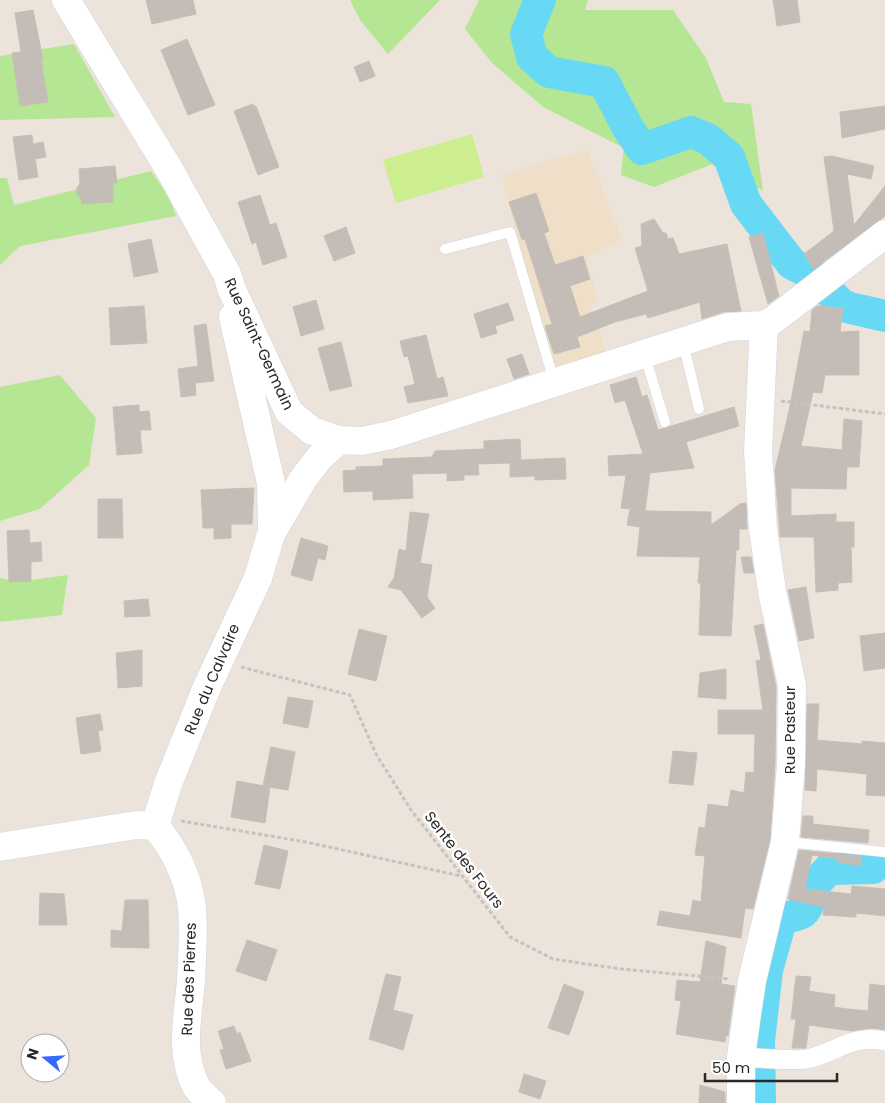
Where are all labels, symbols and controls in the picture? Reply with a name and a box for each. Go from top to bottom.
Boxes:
street label: Rue Saint-Germain [220,274,299,413]
street label: Rue du Calvaire [179,620,244,737]
street label: Rue Pasteur [779,685,800,774]
street label: Sente des Fours [420,807,509,913]
street label: Rue des Pierres [176,922,201,1036]
north arrow [20,1033,70,1083]
text: N [21,1046,44,1062]
scale bar [705,1050,838,1082]
text: 50 m [712,1057,750,1078]

